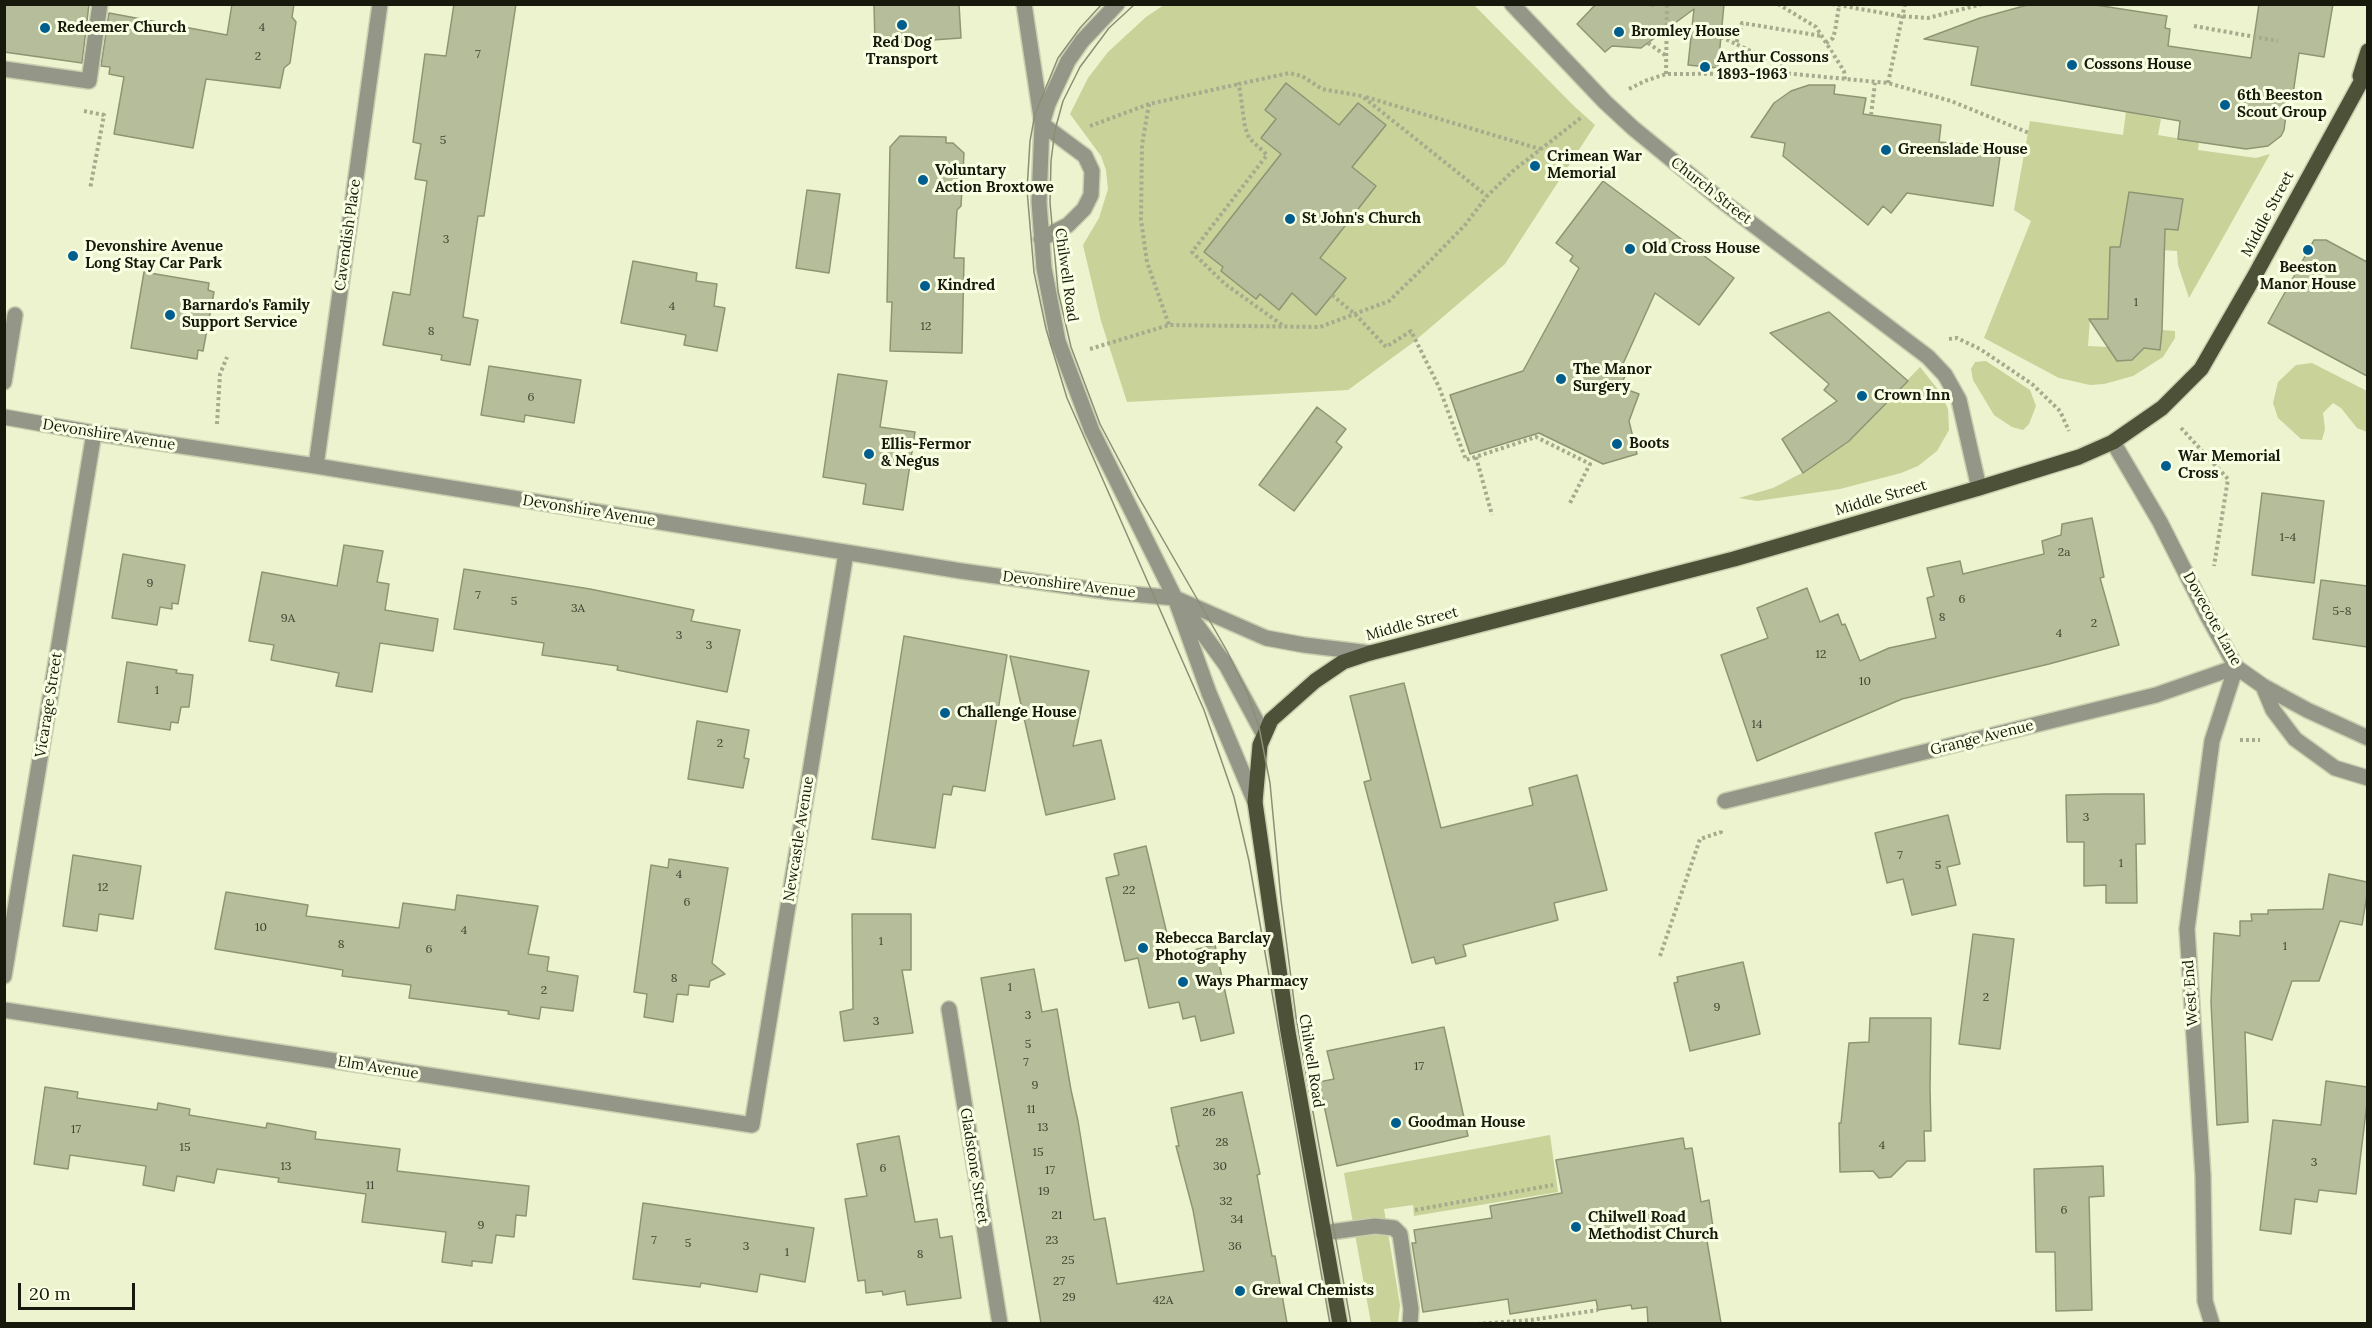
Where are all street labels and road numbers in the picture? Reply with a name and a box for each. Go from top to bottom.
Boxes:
street label: Church Street [1667,154,1755,228]
street label: Middle Street [2238,168,2298,260]
street label: Cavendish Place [331,178,365,292]
street label: Chilwell Road [1051,227,1081,323]
street label: Devonshire Avenue [41,416,177,454]
street label: Middle Street [1833,476,1929,520]
street label: Devonshire Avenue [521,492,657,530]
street label: Devonshire Avenue [1001,568,1137,602]
street label: Dovecote Lane [2179,569,2245,669]
street label: Middle Street [1364,603,1460,645]
street label: Vicarage Street [32,651,66,759]
street label: Grange Avenue [1928,716,2036,760]
street label: Newcastle Avenue [780,775,818,903]
street label: West End [2180,959,2202,1027]
street label: Chilwell Road [1295,1013,1327,1109]
street label: Elm Avenue [336,1053,420,1083]
street label: Gladstone Street [956,1107,992,1225]

